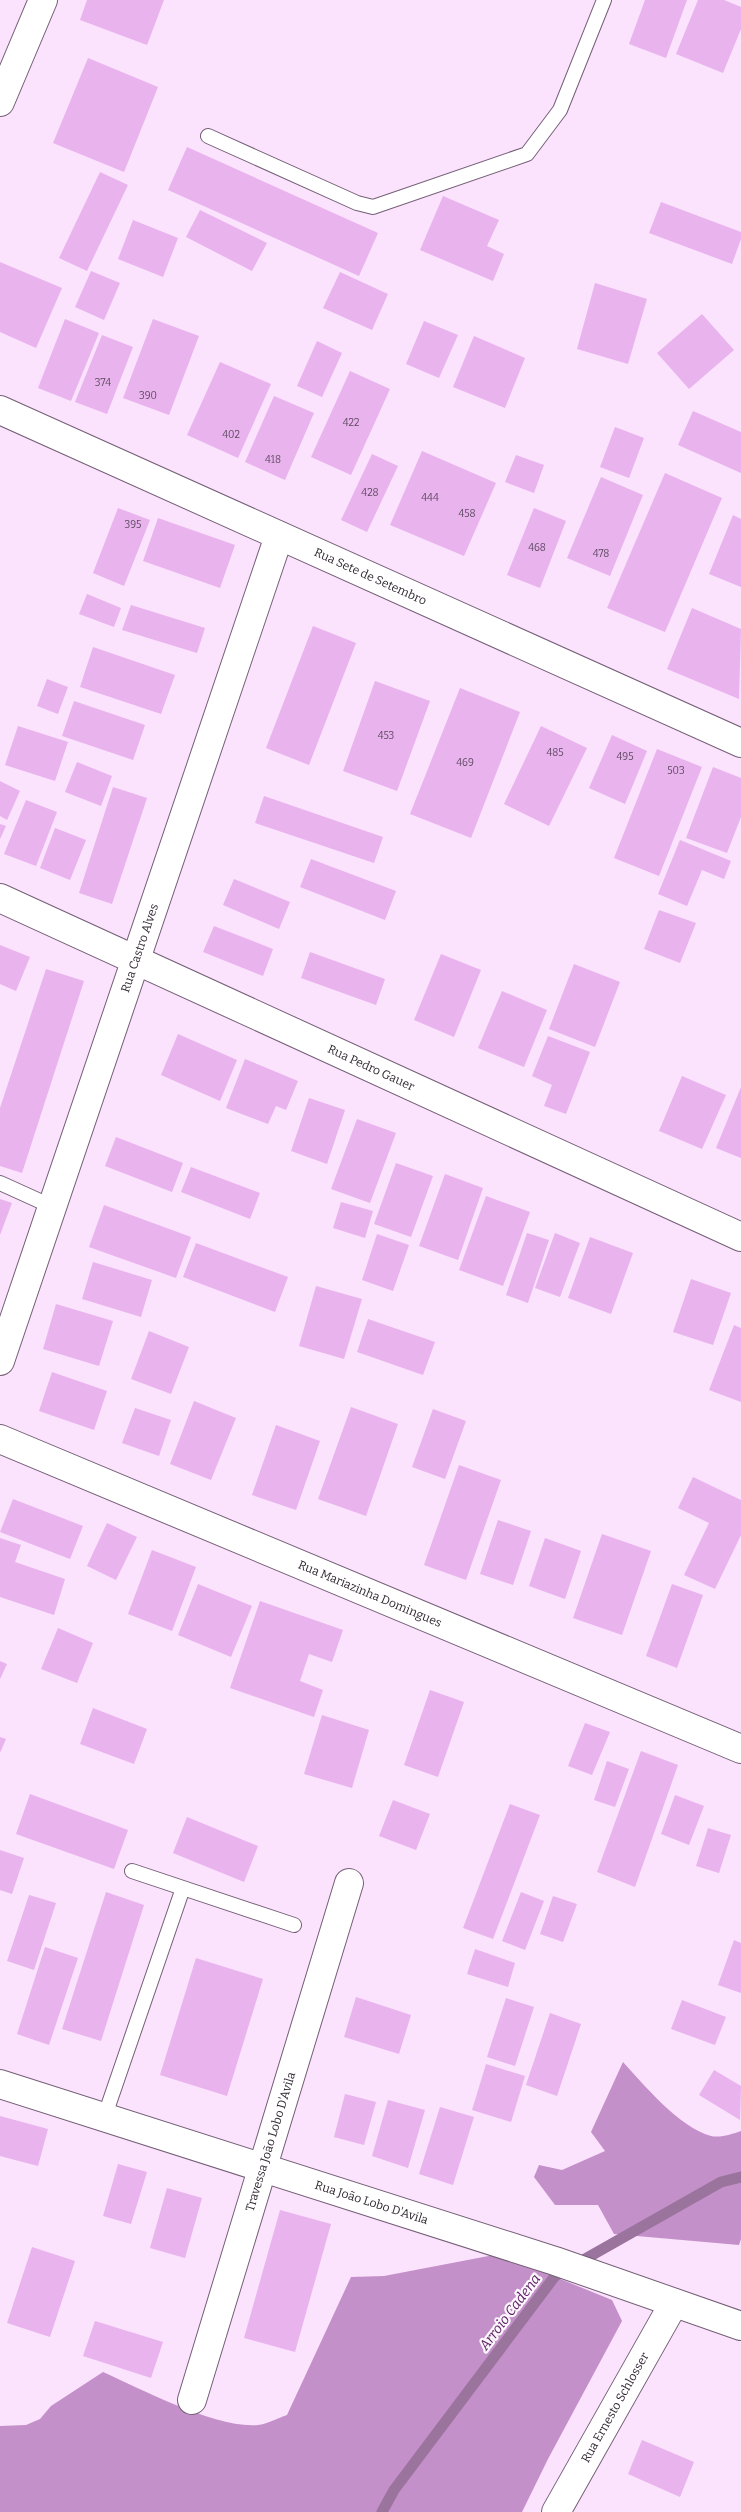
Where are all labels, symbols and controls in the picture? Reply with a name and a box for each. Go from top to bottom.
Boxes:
house number: 374 [95,377,111,389]
house number: 390 [139,390,157,402]
house number: 422 [343,417,359,429]
house number: 402 [222,429,240,441]
house number: 418 [265,454,281,466]
house number: 428 [361,487,379,499]
house number: 444 [421,492,439,504]
house number: 458 [458,508,476,520]
house number: 395 [125,519,141,531]
house number: 468 [528,542,546,554]
street label: Rua Sete de Setembro [312,545,429,608]
house number: 478 [593,548,609,560]
house number: 453 [378,730,395,742]
house number: 485 [546,747,564,759]
house number: 495 [616,751,634,763]
house number: 469 [456,757,474,769]
house number: 503 [667,765,685,777]
street label: Rua Castro Alves [118,902,161,994]
street label: Rua Pedro Gauer [325,1042,417,1094]
street label: Rua Mariazinha Domingues [296,1558,444,1630]
street label: Travessa João Lobo D'Avila [243,2070,298,2213]
street label: Rua João Lobo D'Avila [313,2178,430,2227]
water label: Arroio Cadena [475,2271,544,2354]
street label: Rua Ernesto Schlosser [578,2349,652,2465]

